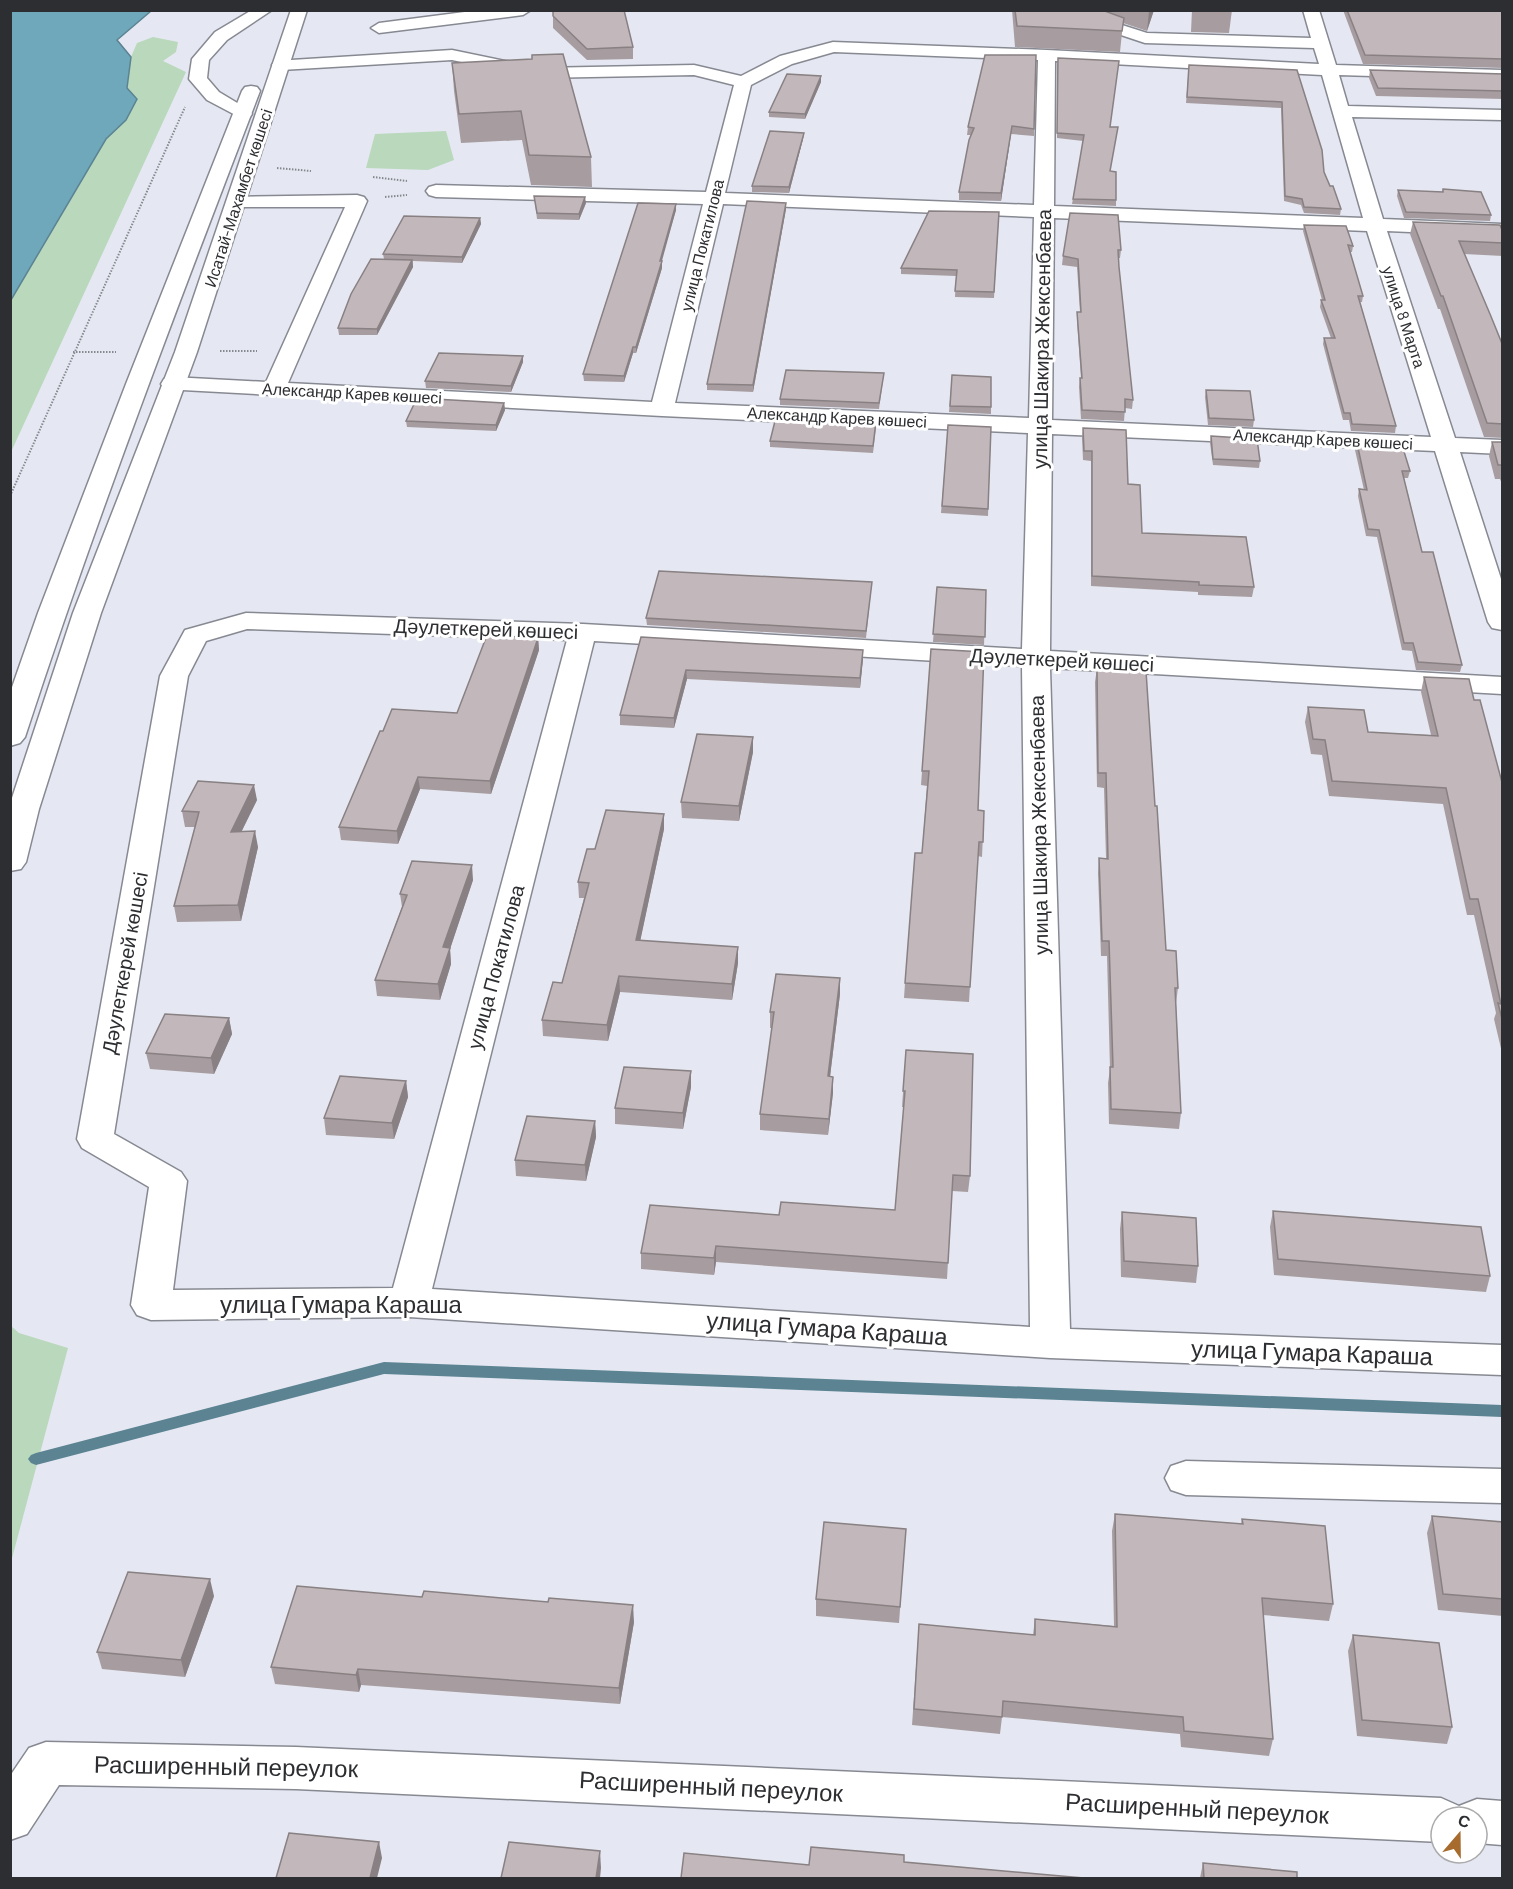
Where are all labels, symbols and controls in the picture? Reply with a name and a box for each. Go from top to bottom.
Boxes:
street label: Исатай-Махамбет көшесі [200,106,275,289]
street label: улица Покатилова [676,177,727,313]
street label: улица Шакира Жексенбаева [1027,208,1055,469]
street label: улица 8 Марта [1379,264,1430,370]
street label: Александр Карев көшесі [262,378,442,407]
street label: Александр Карев көшесі [747,402,927,431]
street label: Александр Карев көшесі [1233,424,1413,453]
street label: Дәулеткерей көшесі [393,613,579,643]
street label: Дәулеткерей көшесі [969,642,1155,676]
street label: улица Шакира Жексенбаева [1024,694,1052,955]
street label: Дәулеткерей көшесі [96,870,152,1056]
street label: улица Покатилова [462,881,529,1052]
street label: улица Гумара Караша [220,1289,463,1318]
street label: улица Гумара Караша [705,1305,949,1350]
street label: улица Гумара Караша [1191,1333,1434,1370]
street label: Расширенный переулок [94,1749,359,1782]
street label: Расширенный переулок [578,1764,844,1807]
street label: Расширенный переулок [1064,1786,1330,1829]
north arrow [1429,1805,1489,1865]
text: С [1456,1810,1473,1831]

